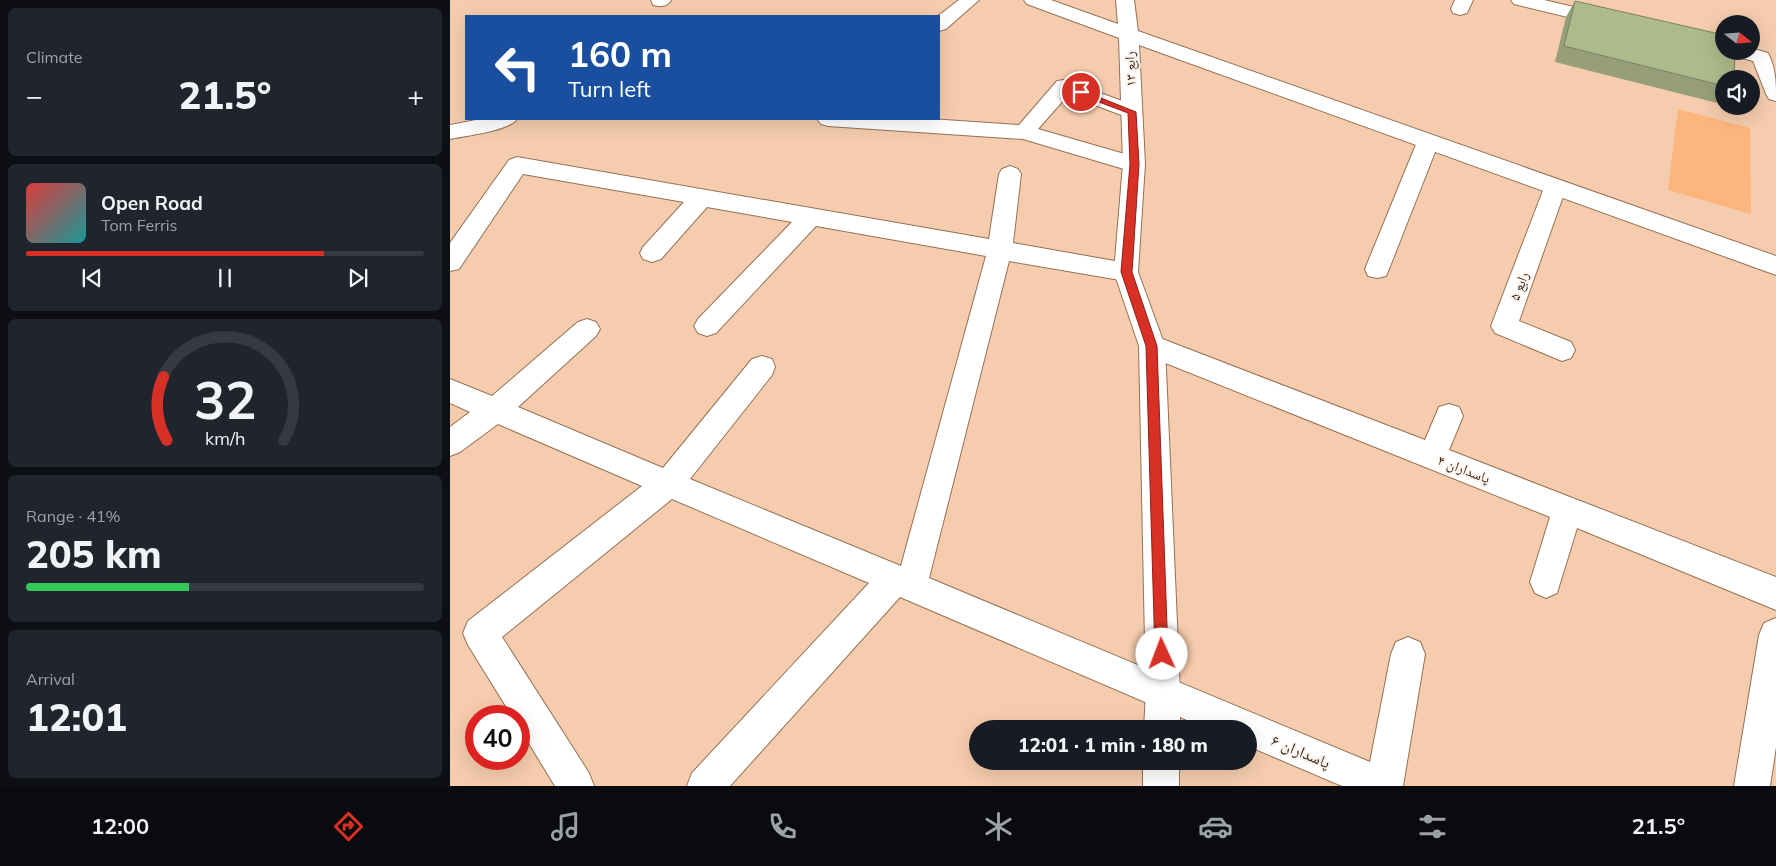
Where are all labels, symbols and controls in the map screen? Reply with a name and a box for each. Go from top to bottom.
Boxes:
north arrow [1715,15,1760,60]
map controls [1715,15,1760,115]
text: 160 m [568,32,672,76]
icon: left [485,35,550,100]
text: Climate [26,47,82,67]
street label: رابع ۱۳ [1120,51,1141,87]
button: sound [1715,70,1760,115]
text: 21.5° [179,71,271,119]
pin [1060,71,1102,113]
text: Turn left [568,75,651,103]
text: − [26,78,43,113]
text: + [407,78,424,113]
icon: arrive [1067,78,1095,106]
text: Open Road [101,191,203,215]
text: Tom Ferris [101,215,178,235]
icon: previous [78,264,106,292]
icon: pause [211,264,239,292]
icon: next [344,264,372,292]
street label: رابع ۵ [1505,269,1534,303]
text: 32 [194,367,256,432]
text: km/h [205,427,245,449]
street label: پاسداران ۴ [1435,451,1493,487]
text: Range · 41% [26,506,121,526]
text: 205 km [26,530,162,578]
position arrow [1135,627,1187,679]
text: Arrival [26,669,75,689]
text: 12:01 [26,693,127,741]
speed limit sign: 40 [465,705,530,770]
street label: پاسداران ۶ [1268,730,1334,773]
text: 12:01 · 1 min · 180 m [1018,733,1208,757]
icon: directions [331,809,366,844]
icon: music [548,809,583,844]
icon: phone [765,809,800,844]
icon: climate [981,809,1016,844]
icon: car [1198,809,1233,844]
icon: filters [1415,809,1450,844]
text: 12:00 [91,812,149,840]
text: 21.5° [1632,812,1685,840]

